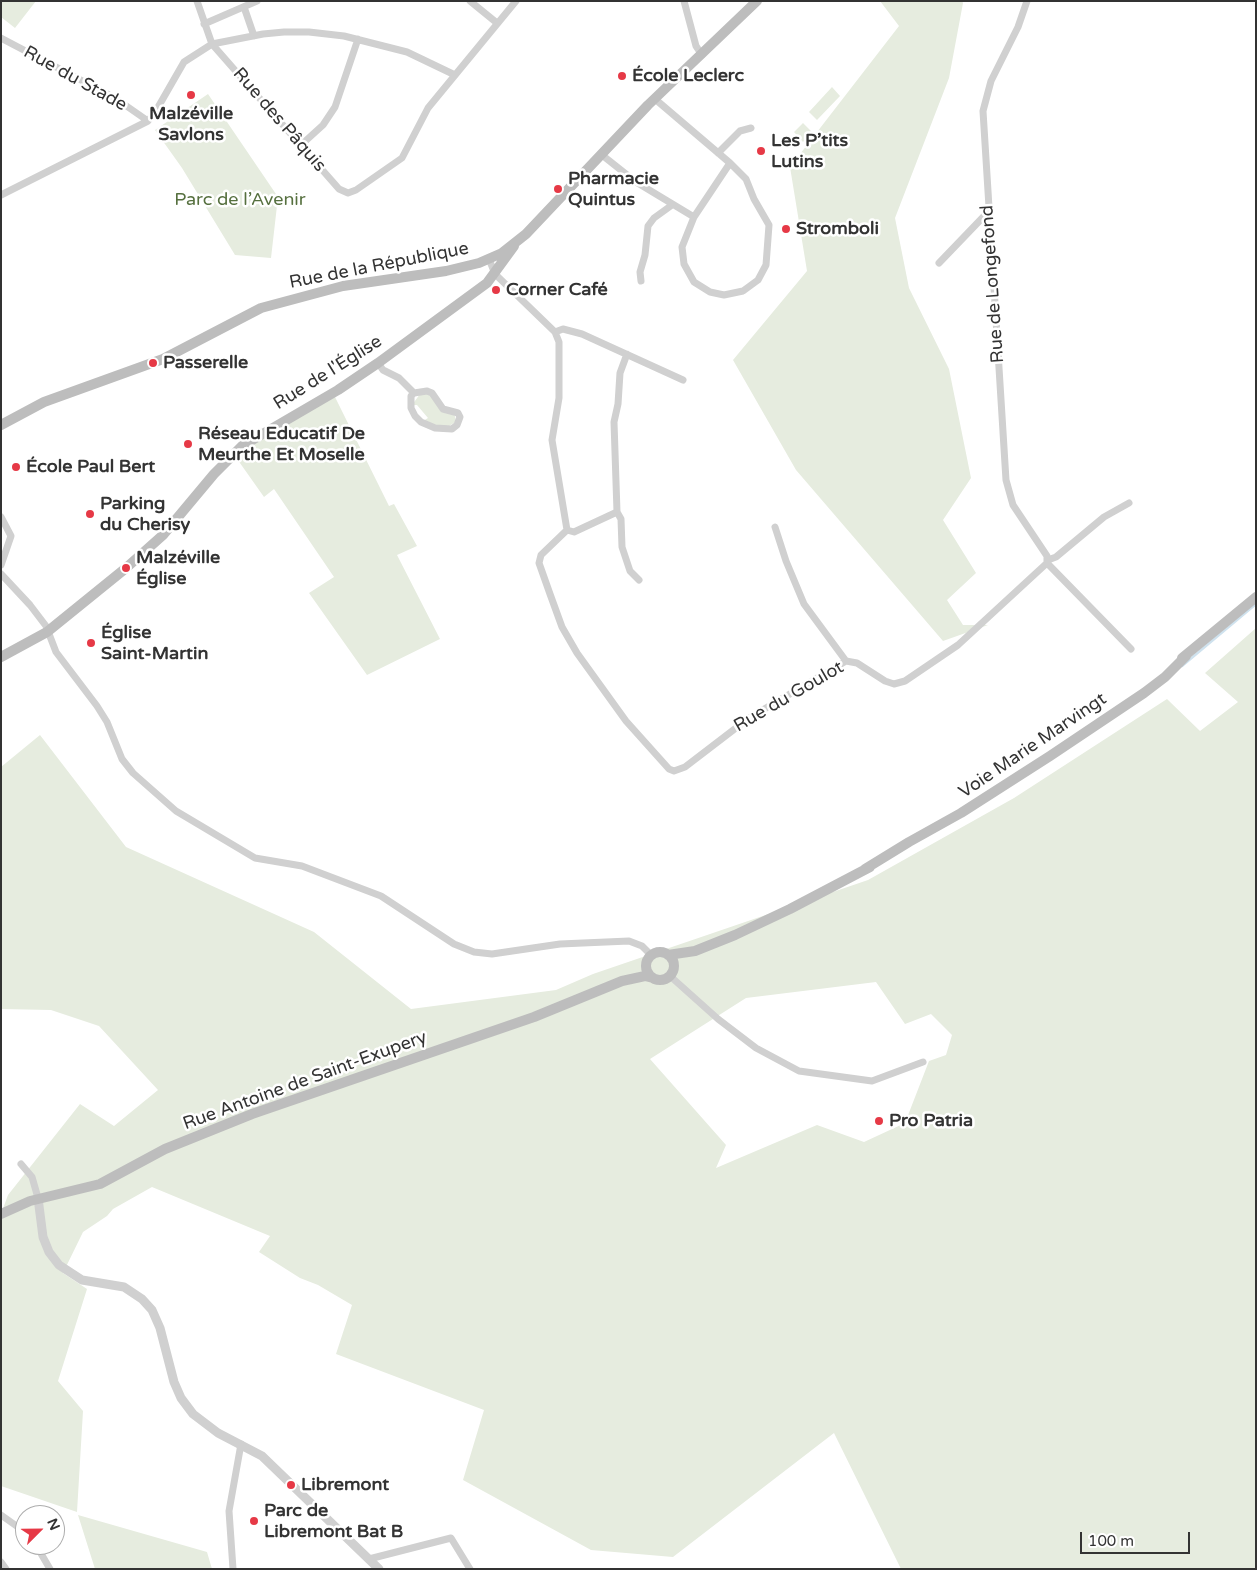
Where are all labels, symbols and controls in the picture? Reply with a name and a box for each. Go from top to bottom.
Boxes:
street label: Rue du Stade [20,42,130,116]
street label: Rue des Pâquis [228,64,330,176]
place label: École Leclerc [632,65,744,87]
marker: École Leclerc [616,70,628,82]
marker: Malzéville Savlons [185,89,197,101]
place label: Malzéville Savlons [149,103,233,146]
place label: Les P’tits Lutins [771,130,848,172]
marker: Les P’tits Lutins [755,145,767,157]
place label: Pharmacie Quintus [568,168,659,210]
marker: Pharmacie Quintus [552,183,564,195]
park label: Parc de l’Avenir [174,189,306,211]
street label: Rue de Longefond [977,204,1009,364]
place label: Stromboli [796,218,879,240]
marker: Stromboli [780,223,792,235]
street label: Rue de la République [287,238,471,294]
place label: Corner Café [506,279,608,301]
marker: Corner Café [490,284,502,296]
street label: Rue de l'Église [270,331,386,415]
place label: Passerelle [163,352,248,374]
marker: Passerelle [147,357,159,369]
place label: Réseau Educatif De Meurthe Et Moselle [198,423,365,466]
marker: Réseau Educatif De Meurthe Et Moselle [182,438,194,450]
place label: École Paul Bert [26,456,155,478]
marker: École Paul Bert [10,461,22,473]
place label: Parking du Cherisy [100,493,190,536]
marker: Parking du Cherisy [84,508,96,520]
place label: Malzéville Église [136,547,220,590]
marker: Malzéville Église [120,562,132,574]
place label: Église Saint-Martin [101,622,208,664]
marker: Église Saint-Martin [85,637,97,649]
street label: Rue du Goulot [730,657,848,737]
street label: Voie Marie Marvingt [955,689,1111,803]
street label: Rue Antoine de Saint-Exupery [180,1027,430,1135]
place label: Pro Patria [889,1110,973,1132]
marker: Pro Patria [873,1115,885,1127]
place label: Libremont [301,1474,389,1496]
marker: Libremont [285,1479,297,1491]
place label: Parc de Libremont Bat B [264,1500,403,1542]
north arrow [15,1505,65,1555]
marker: Parc de Libremont Bat B [248,1515,260,1527]
text: N [43,1516,63,1533]
scale bar [1082,1522,1192,1554]
text: 100 m [1088,1532,1134,1550]

